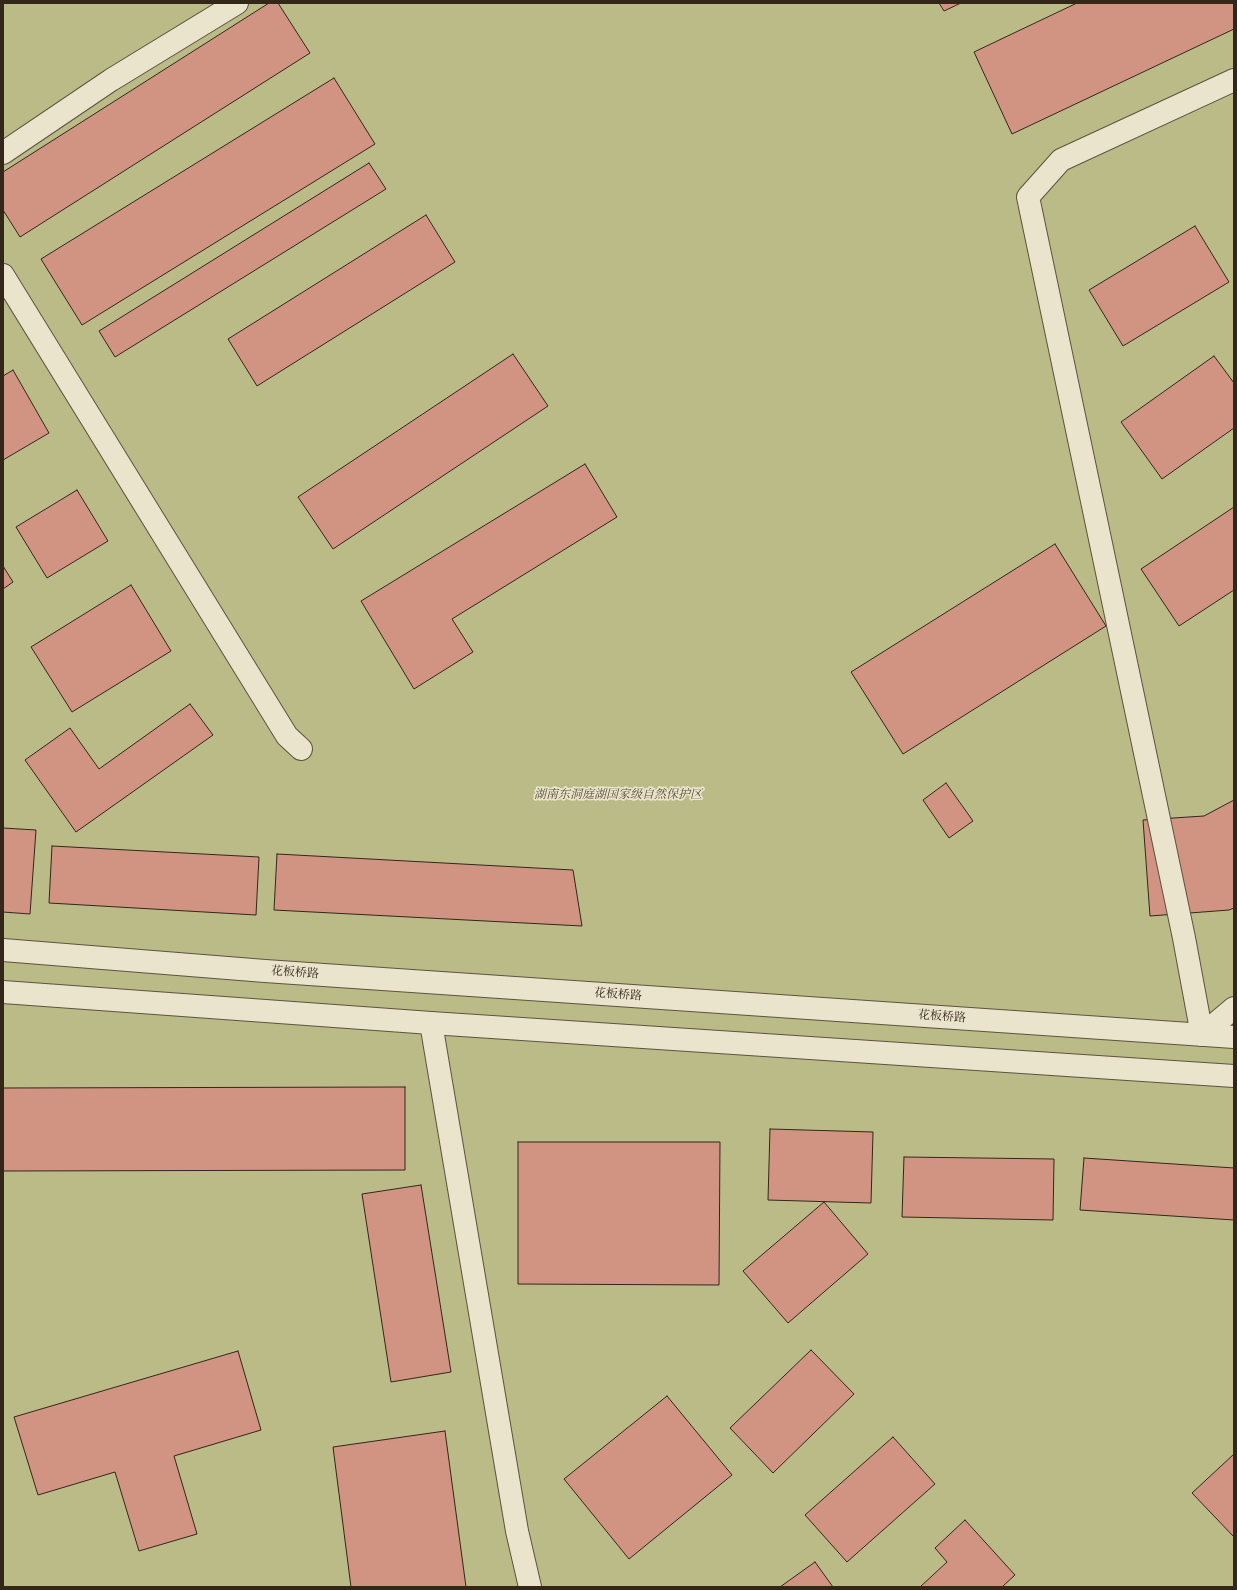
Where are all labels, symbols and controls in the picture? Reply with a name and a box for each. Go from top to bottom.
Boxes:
park label: 湖南东洞庭湖国家级自然保护区 [534,788,702,802]
street label: 花板桥路 [271,964,319,982]
street label: 花板桥路 [594,986,642,1004]
street label: 花板桥路 [918,1008,966,1026]

